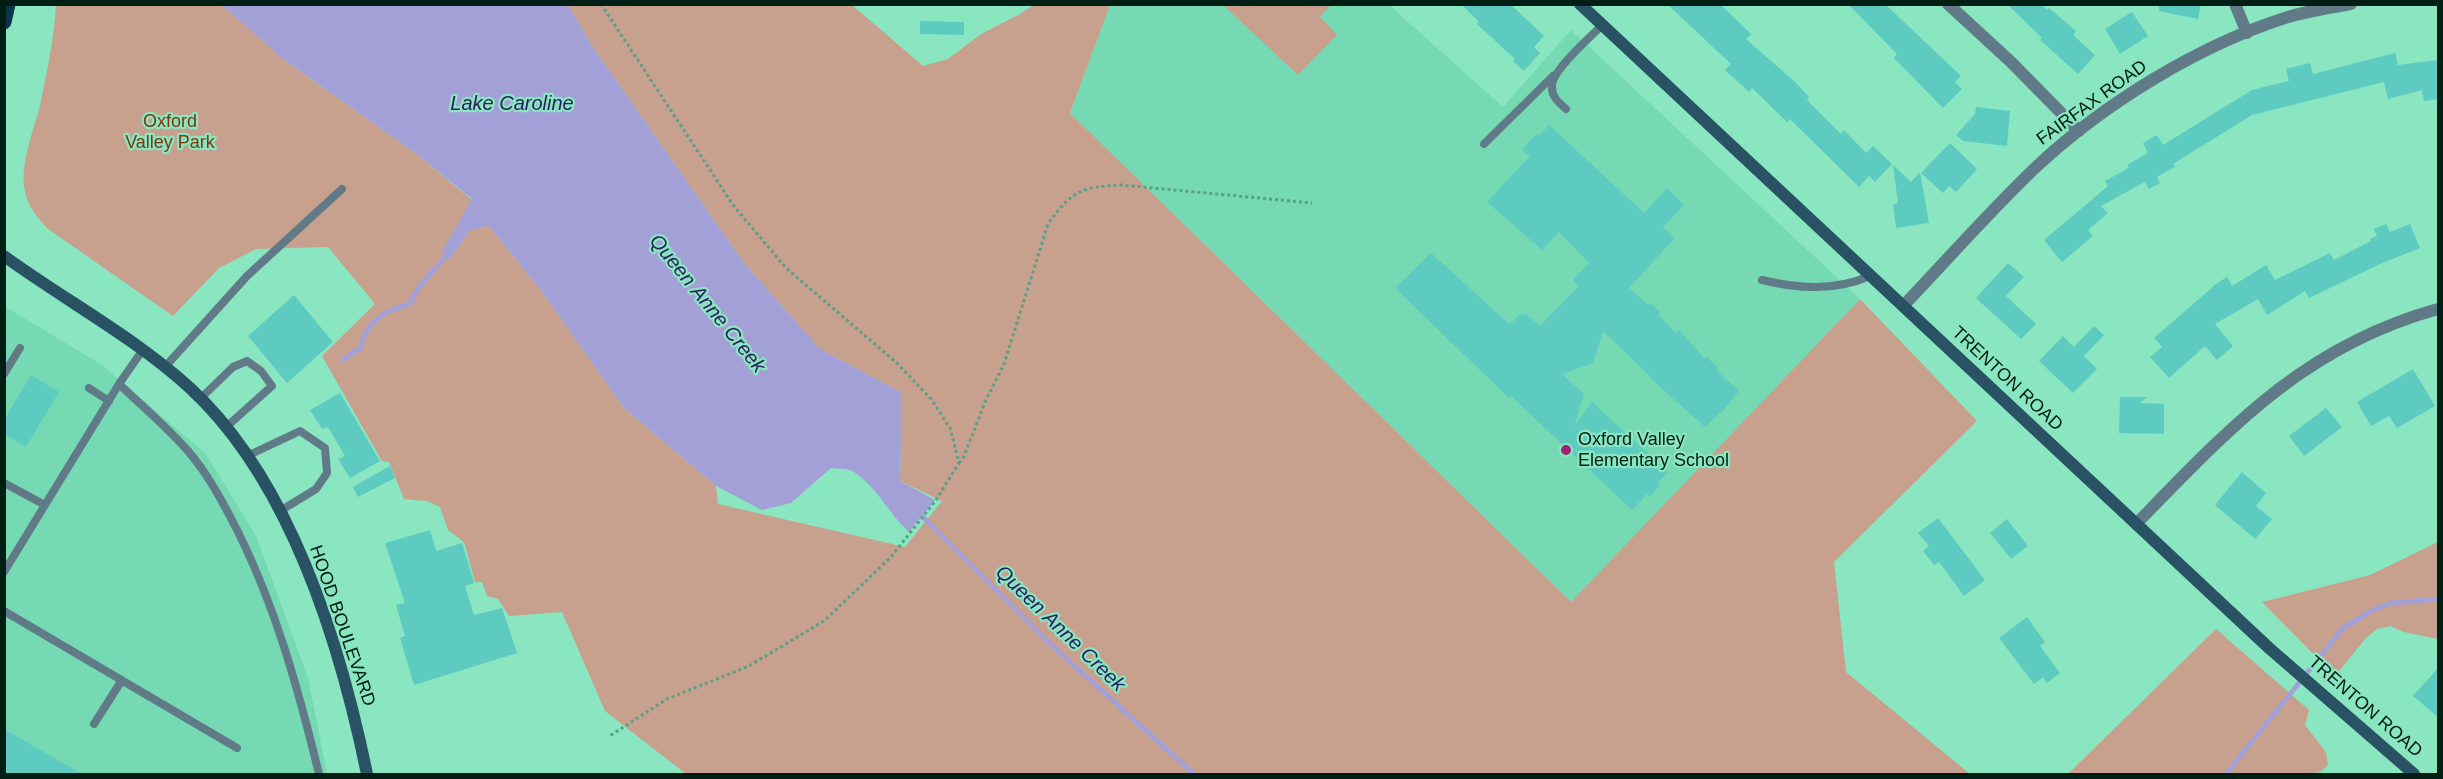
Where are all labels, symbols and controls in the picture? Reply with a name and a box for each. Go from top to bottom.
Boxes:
street label: FAIRFAX ROAD [2033,56,2151,150]
water label: Lake Caroline [450,92,574,116]
park label: Oxford Valley Park [125,111,215,154]
water label: Queen Anne Creek [644,230,770,378]
street label: TRENTON ROAD [1947,322,2067,436]
place label: Oxford Valley Elementary School [1578,429,1729,472]
marker: Oxford Valley Elementary School [1559,443,1573,457]
street label: HOOD BOULEVARD [304,543,380,709]
water label: Queen Anne Creek [990,561,1130,697]
street label: TRENTON ROAD [2304,652,2426,762]

